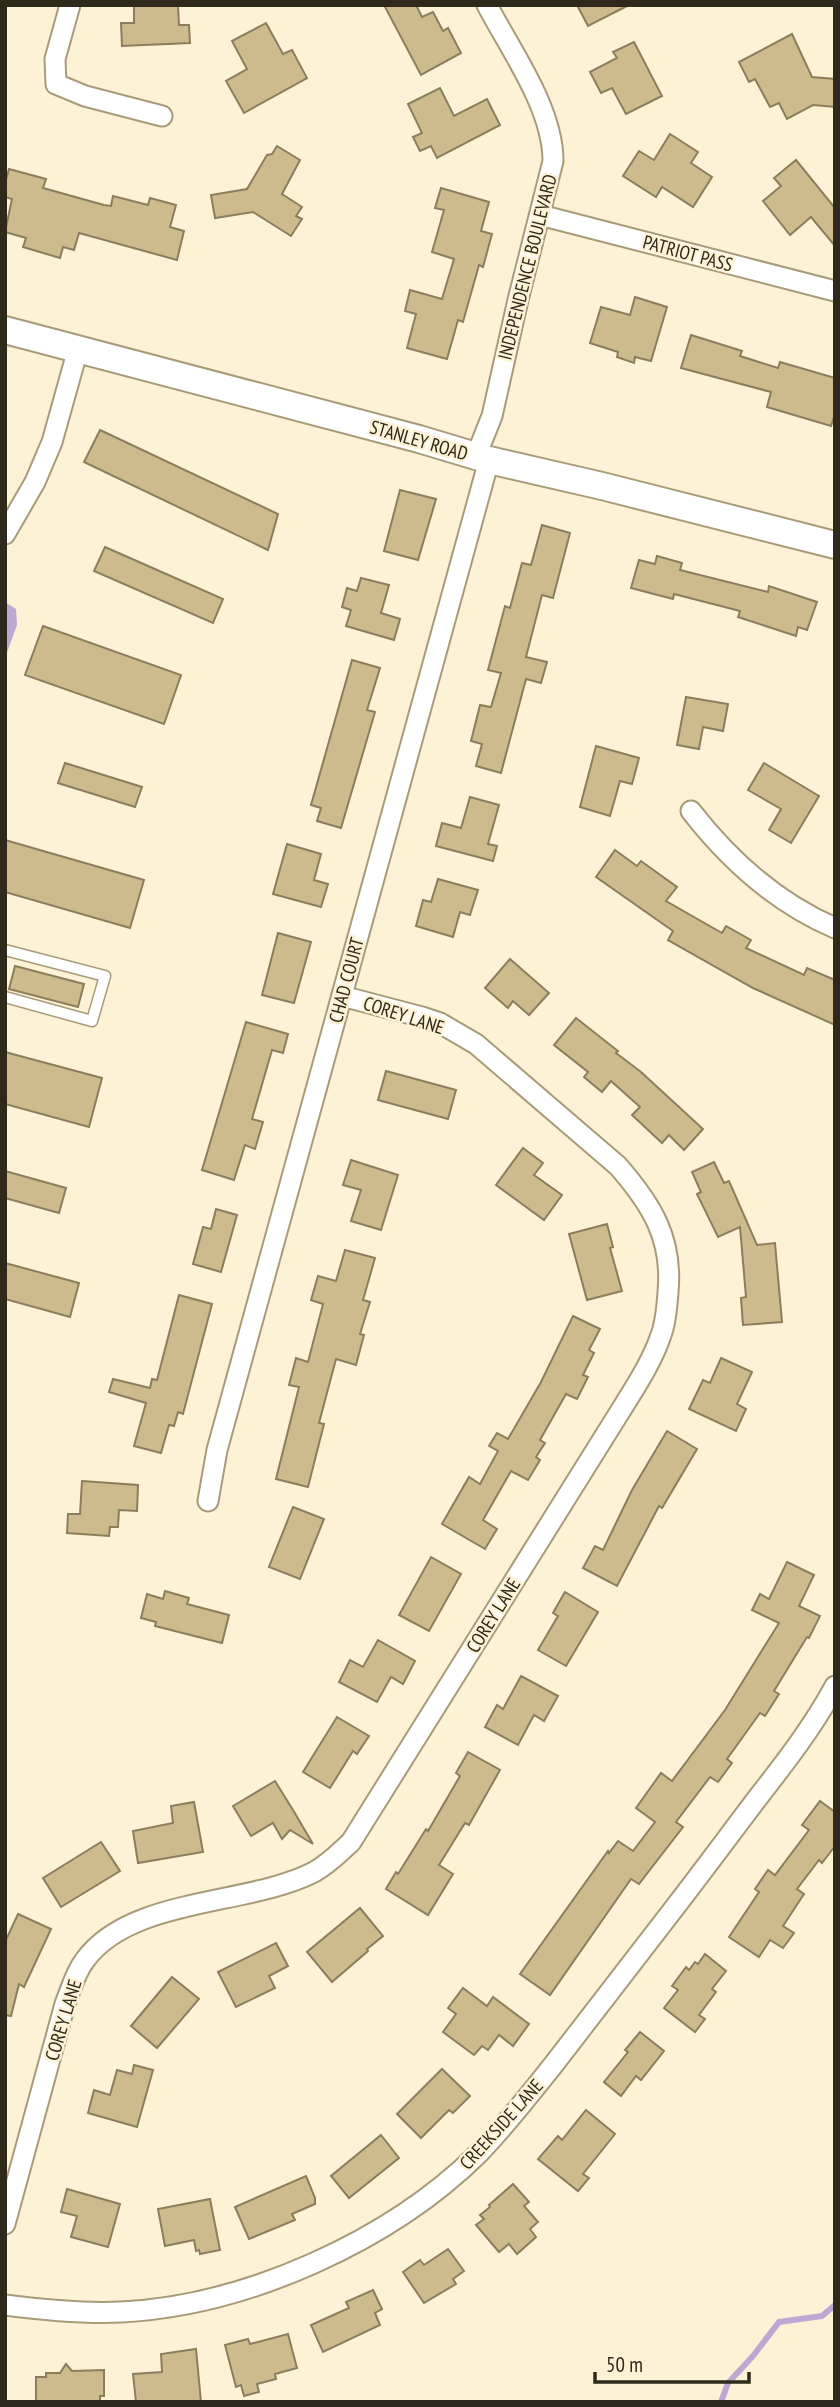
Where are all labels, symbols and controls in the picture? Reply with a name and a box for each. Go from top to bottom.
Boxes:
street label: INDEPENDENCE BOULEVARD [492,172,562,362]
street label: PATRIOT PASS [640,230,736,276]
street label: STANLEY ROAD [367,415,471,465]
street label: CHAD COURT [323,934,369,1025]
street label: COREY LANE [361,991,447,1039]
street label: COREY LANE [461,1573,525,1657]
street label: COREY LANE [39,1976,87,2064]
street label: CREEKSIDE LANE [454,2074,548,2174]
scale bar [595,2340,749,2384]
text: 50 m [606,2351,643,2378]

